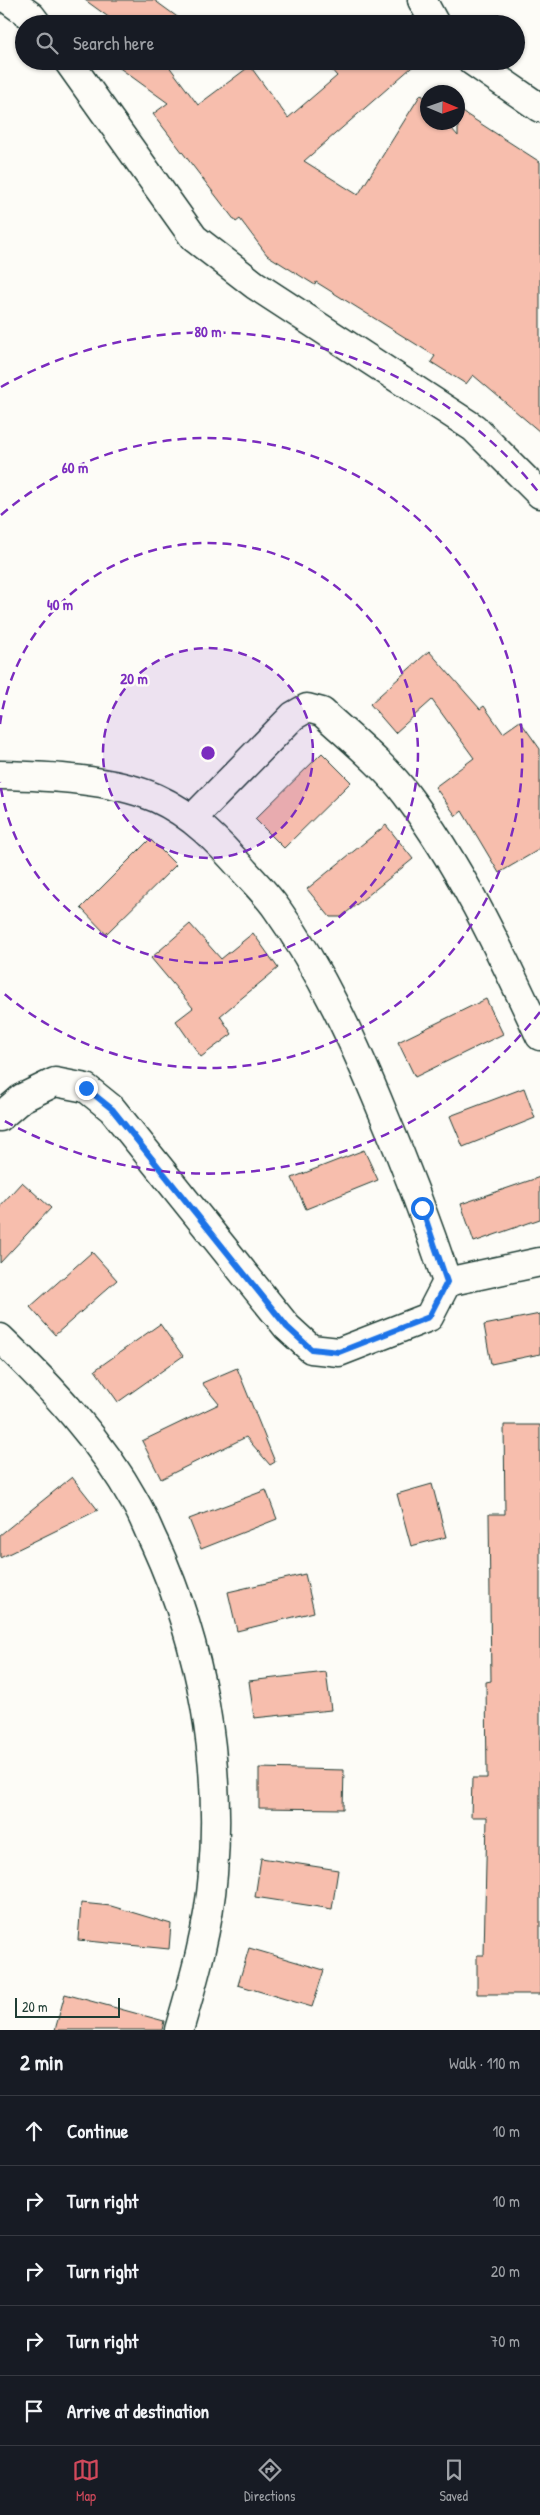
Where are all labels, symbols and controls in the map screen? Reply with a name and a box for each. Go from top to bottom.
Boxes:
search box [15,15,525,70]
icon: search [33,29,61,57]
text: Search here [73,30,154,56]
north arrow [420,85,465,130]
text: 80 m [195,321,221,342]
text: 60 m [62,457,88,478]
text: 40 m [47,594,73,615]
text: 20 m [120,668,148,689]
centre of rings [199,744,217,762]
route end [75,1077,98,1100]
route start [411,1197,434,1220]
scale bar [15,1995,120,2018]
text: 20 m [22,1997,48,2016]
text: 2 min [20,2048,63,2077]
text: Walk · 110 m [449,2052,520,2074]
icon: ahead [20,2117,48,2145]
text: Continue [67,2118,128,2144]
text: 10 m [492,2120,520,2142]
icon: right [20,2187,48,2215]
text: Turn right [67,2188,138,2214]
text: 10 m [492,2190,520,2212]
icon: right [20,2257,48,2285]
text: Turn right [67,2258,138,2284]
text: 20 m [491,2260,520,2282]
icon: right [20,2327,48,2355]
text: Turn right [67,2328,138,2354]
text: 70 m [490,2330,520,2352]
icon: arrive [20,2397,48,2425]
text: Arrive at destination [67,2398,209,2424]
tab: Map [72,2456,100,2505]
tab: Directions [244,2456,295,2505]
tab: Saved [439,2456,468,2505]

